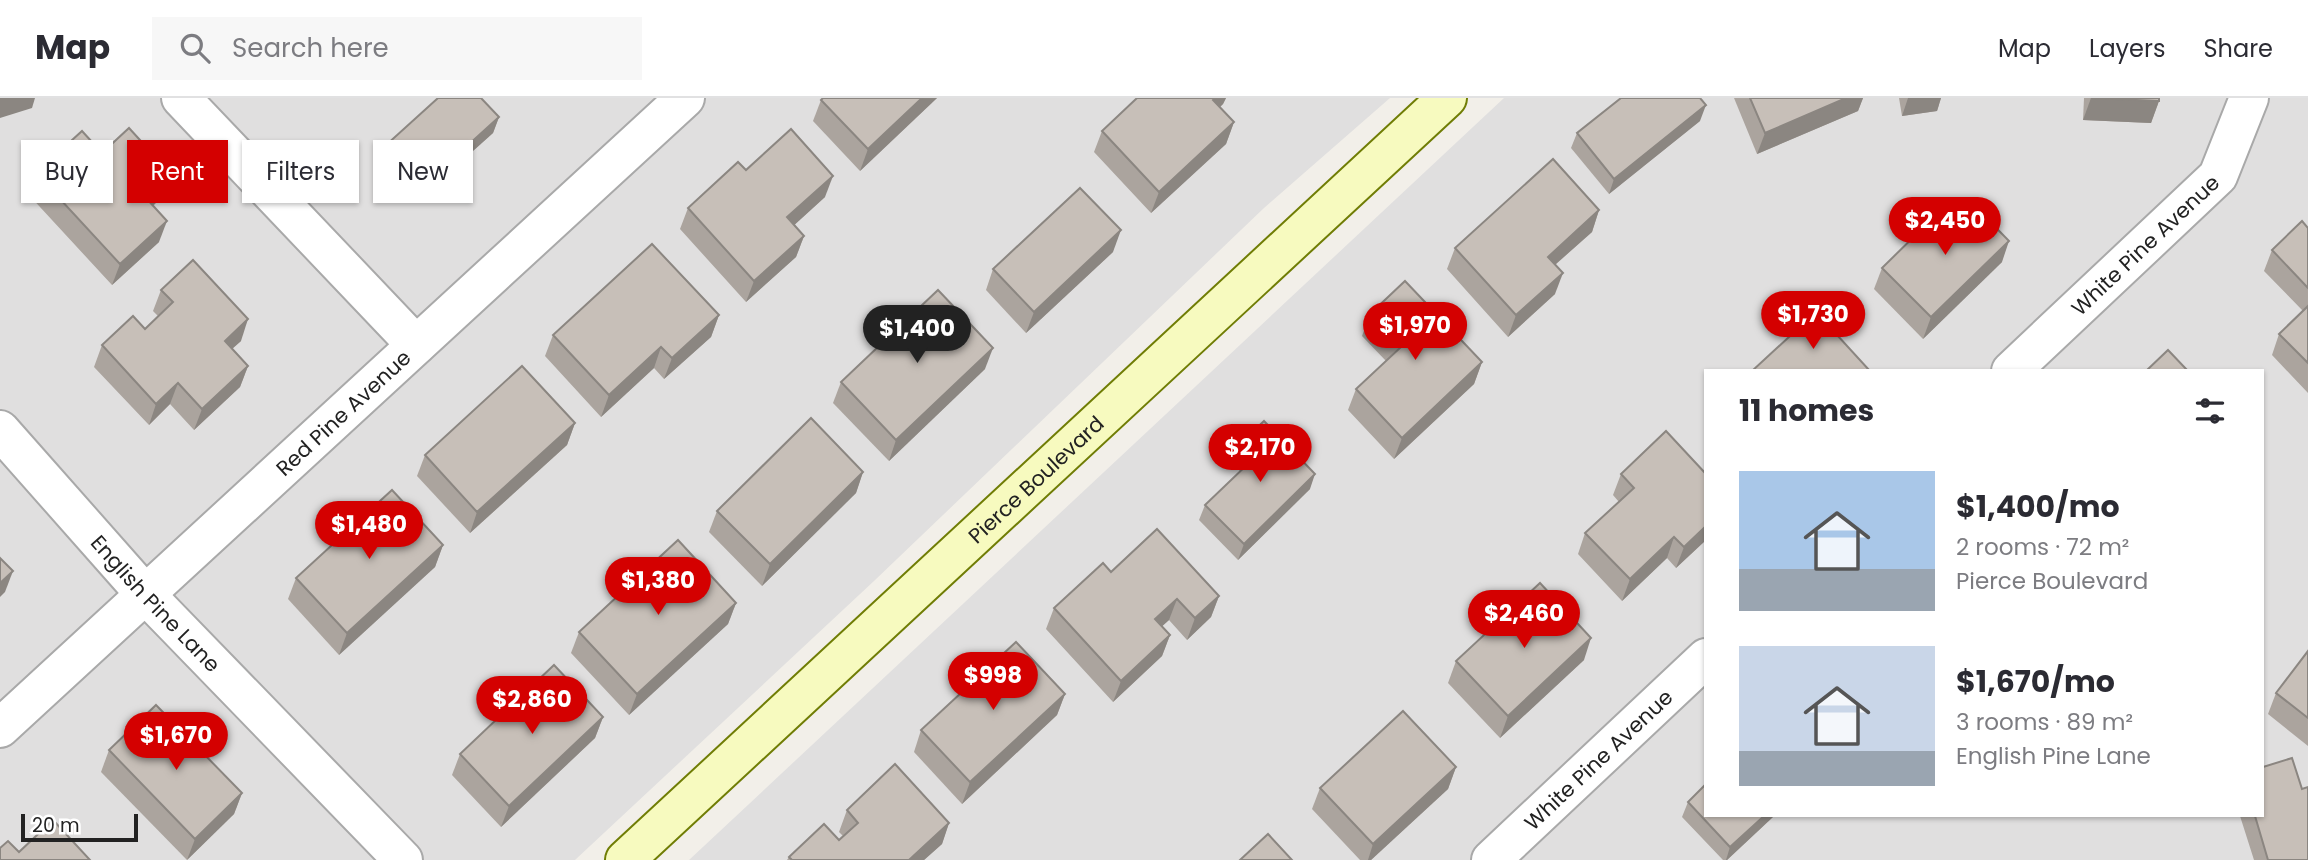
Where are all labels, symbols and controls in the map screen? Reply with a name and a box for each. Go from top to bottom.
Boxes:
search box [152,17,642,80]
text: Map [35,24,110,71]
icon: search [176,29,214,67]
text: Search here [232,30,389,66]
text: Map [1998,32,2051,65]
text: Layers [2089,32,2165,65]
text: Share [2203,32,2273,65]
chip: Buy [21,140,113,203]
chip: Rent [127,140,228,203]
chip: Filters [242,140,359,203]
chip: New [373,140,473,203]
street label: White Pine Avenue [2064,168,2225,322]
pin: $2,450 [1888,198,2002,257]
text: $2,450 [1905,204,1985,236]
pin: $1,730 [1756,292,1870,351]
text: $1,730 [1777,298,1849,330]
pin: $1,970 [1358,302,1472,362]
pin: $1,400 [860,306,974,365]
text: $1,970 [1379,309,1451,341]
text: $1,400 [879,312,955,344]
street label: Red Pine Avenue [269,343,417,482]
text: 11 homes [1739,389,1874,432]
icon: filters [2191,392,2229,430]
street label: Pierce Boulevard [961,409,1110,550]
pin: $2,170 [1203,424,1317,484]
text: $2,170 [1225,431,1295,463]
text: $1,400/mo [1956,485,2120,528]
icon: home [1795,499,1879,583]
pin: $1,480 [312,502,426,561]
text: $1,480 [331,508,407,540]
street label: English Pine Lane [85,528,227,678]
text: 2 rooms · 72 m² [1956,531,2129,563]
pin: $1,380 [601,558,715,617]
text: $1,380 [621,564,695,596]
text: Pierce Boulevard [1956,565,2148,597]
pin: $2,460 [1467,590,1581,650]
text: $2,460 [1484,597,1564,629]
pin: $998 [952,652,1034,712]
text: $998 [964,659,1022,691]
text: $1,670/mo [1956,660,2115,703]
icon: home [1795,674,1879,758]
pin: $2,860 [475,676,589,736]
street label: White Pine Avenue [1518,682,1679,836]
text: $2,860 [492,683,572,715]
text: 3 rooms · 89 m² [1956,706,2133,738]
pin: $1,670 [119,712,233,772]
text: $1,670 [140,719,212,751]
text: English Pine Lane [1956,740,2151,772]
scale bar [21,811,138,843]
text: 20 m [32,812,80,839]

